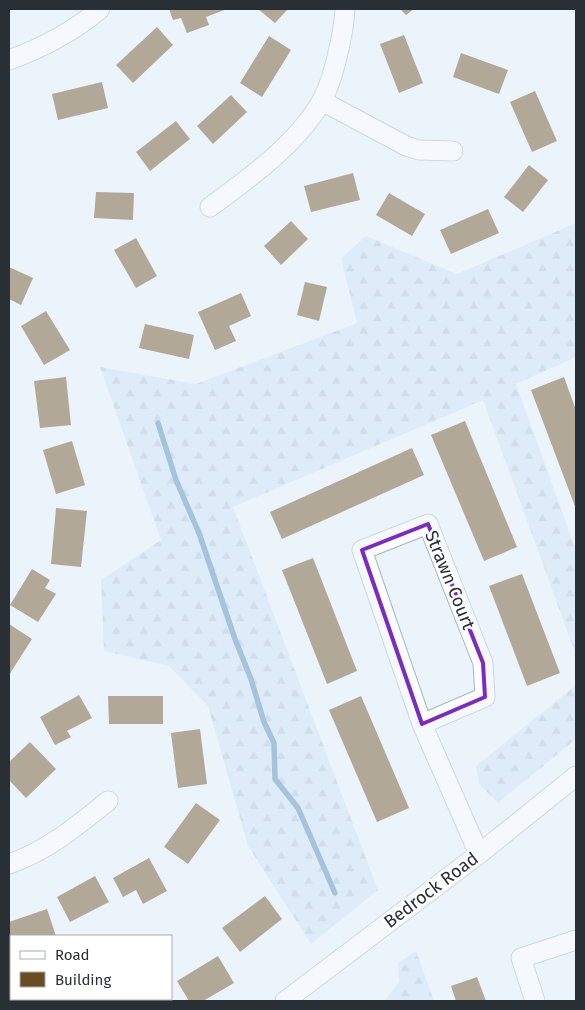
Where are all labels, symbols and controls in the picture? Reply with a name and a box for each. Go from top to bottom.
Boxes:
street label: Strawn Court [420,527,480,633]
street label: Bedrock Road [379,847,483,933]
legend [10,935,172,1000]
text: Road [55,946,90,964]
text: Building [55,971,111,989]

